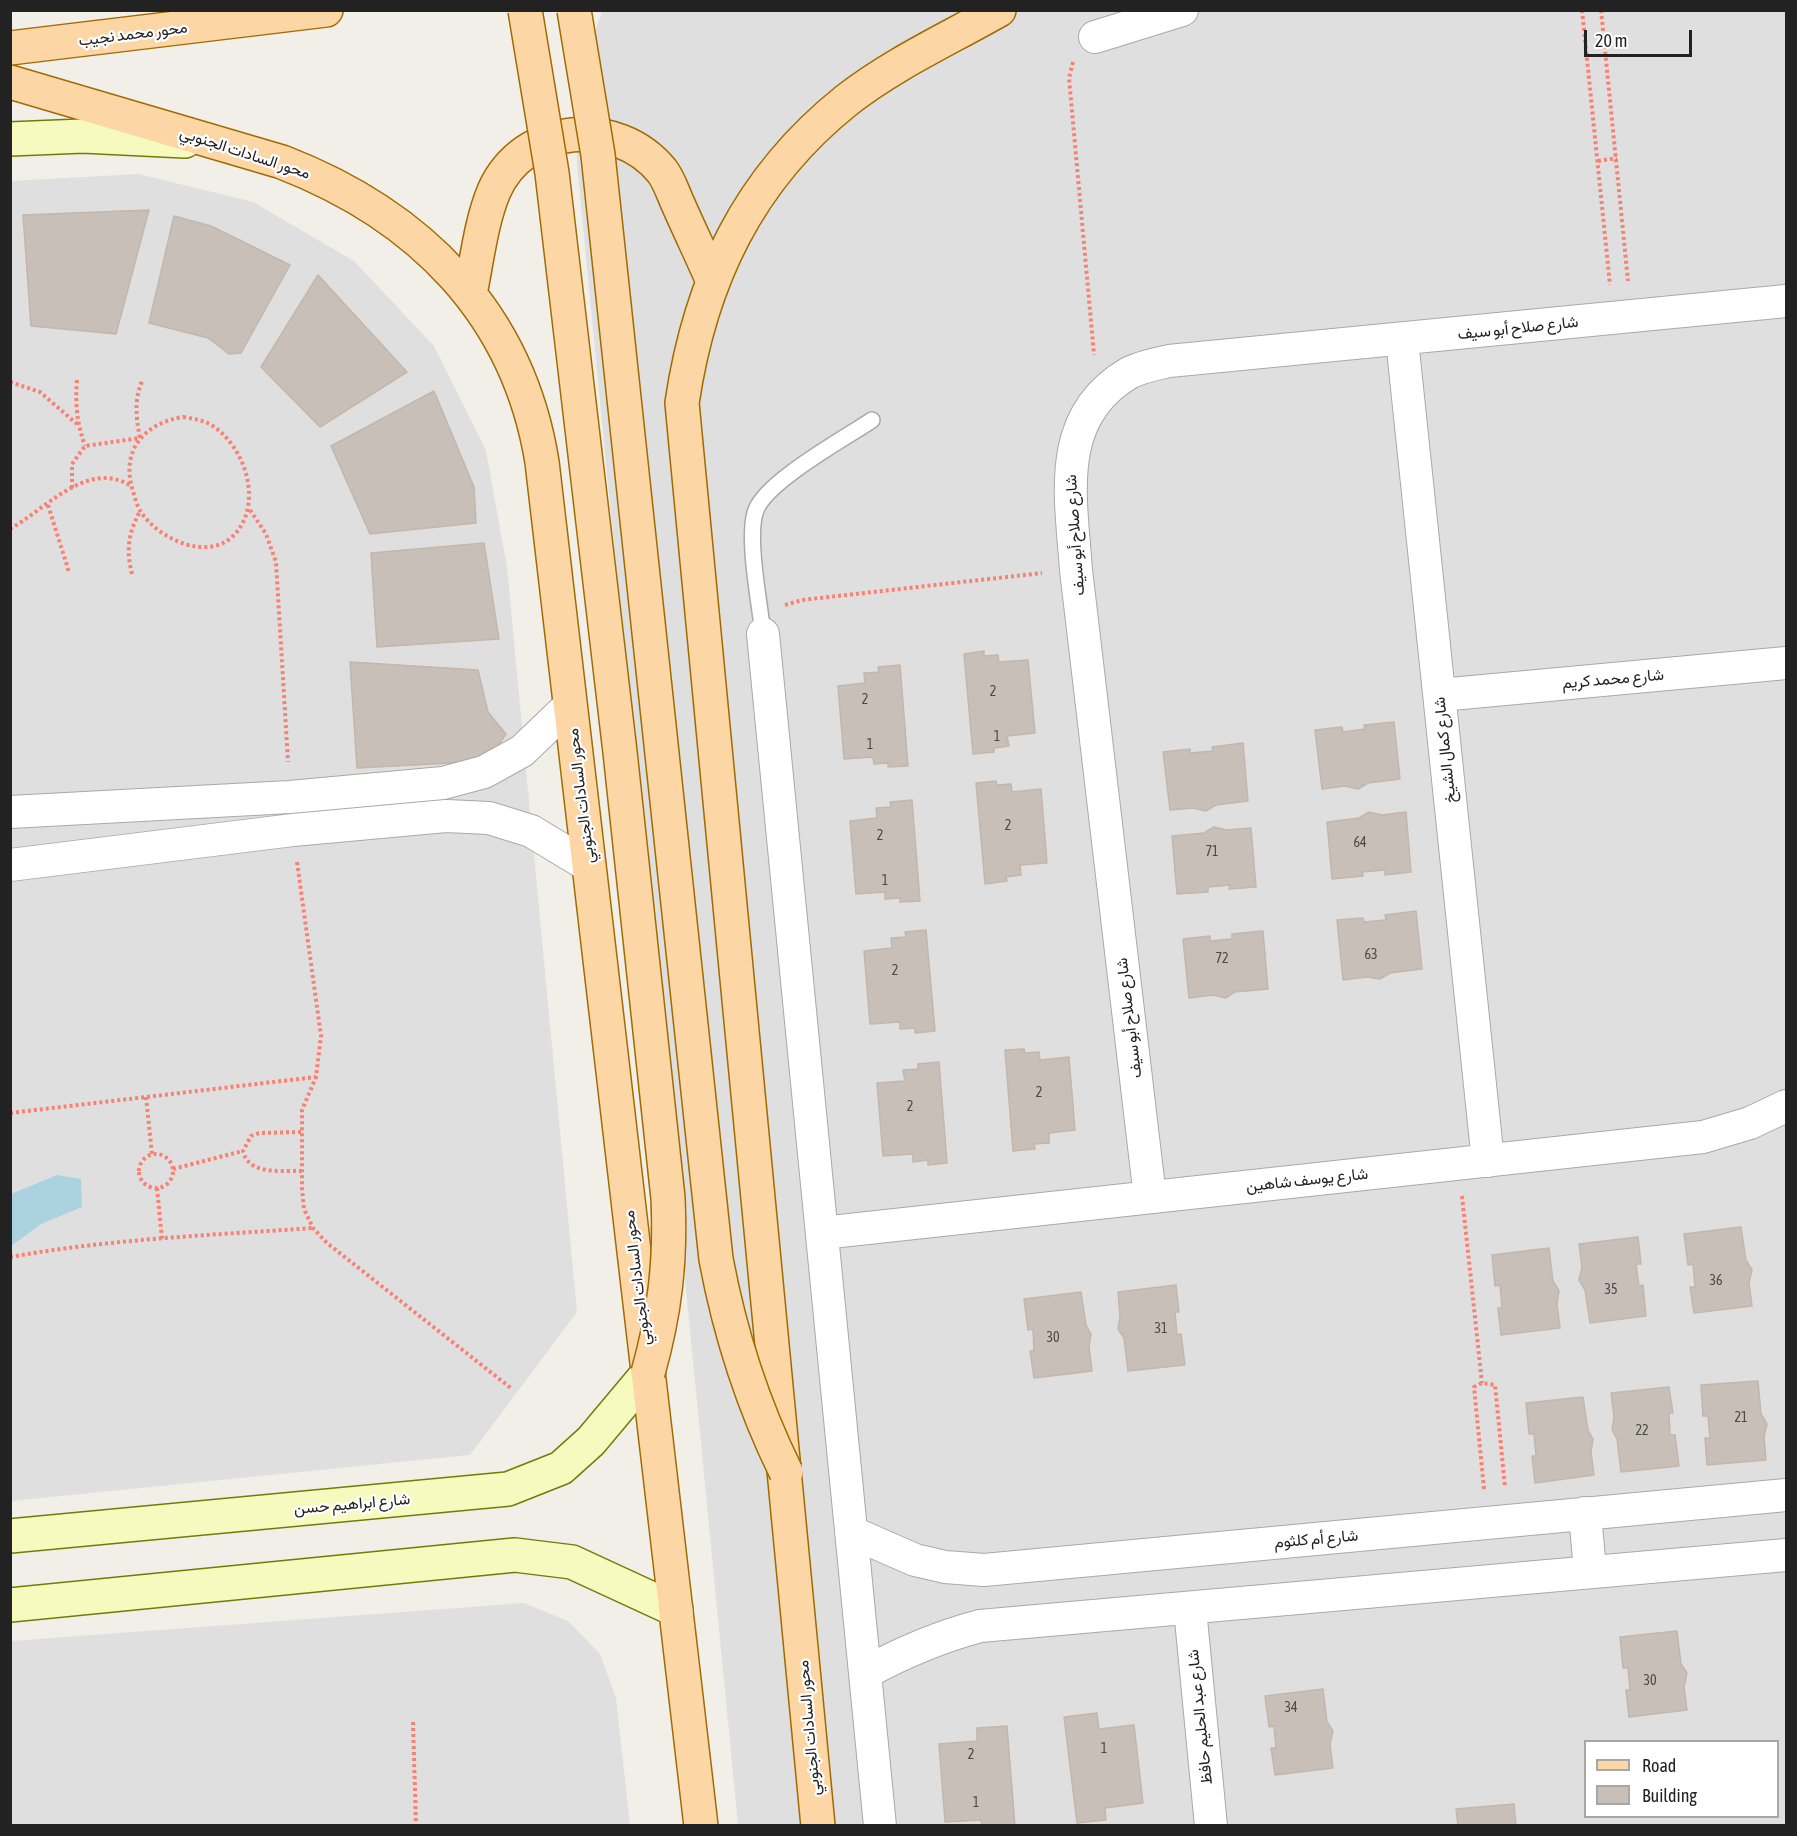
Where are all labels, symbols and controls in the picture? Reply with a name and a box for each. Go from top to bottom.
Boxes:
street label: محور محمد نجيب [77,18,189,50]
scale bar [1587,18,1695,56]
text: 20 m [1595,30,1627,51]
street label: محور السادات الجنوبي [177,123,313,183]
street label: شارع صلاح أبو سيف [1457,312,1579,344]
street label: شارع صلاح أبو سيف [1061,474,1089,596]
street label: شارع محمد كريم [1561,665,1665,693]
house number: 2 [990,684,996,700]
house number: 2 [862,692,868,708]
street label: شارع كمال الشيخ [1430,696,1460,804]
street label: محور السادات الجنوبي [563,727,599,865]
house number: 1 [994,729,1000,745]
house number: 1 [867,737,873,753]
house number: 2 [1005,818,1011,834]
house number: 2 [877,828,883,844]
house number: 64 [1353,835,1367,851]
house number: 71 [1205,844,1219,860]
house number: 1 [882,873,888,889]
house number: 63 [1364,947,1378,963]
house number: 72 [1215,951,1229,967]
street label: شارع صلاح أبو سيف [1112,957,1146,1079]
house number: 2 [892,963,898,979]
house number: 2 [1036,1085,1042,1101]
house number: 2 [907,1099,913,1115]
street label: شارع يوسف شاهين [1245,1164,1369,1196]
street label: محور السادات الجنوبي [619,1209,655,1347]
house number: 36 [1709,1273,1723,1289]
house number: 35 [1604,1282,1618,1298]
house number: 31 [1154,1321,1168,1337]
house number: 30 [1046,1330,1060,1346]
house number: 21 [1734,1410,1748,1426]
house number: 22 [1635,1423,1649,1439]
street label: شارع ابراهيم حسن [293,1489,411,1519]
street label: شارع أم كلثوم [1273,1526,1359,1552]
street label: شارع عبد الحليم حافظ [1183,1648,1217,1786]
street label: محور السادات الجنوبي [794,1659,824,1797]
house number: 30 [1643,1673,1657,1689]
house number: 34 [1284,1700,1298,1716]
legend [1584,1740,1779,1818]
house number: 1 [1101,1741,1107,1757]
house number: 2 [968,1747,974,1763]
text: Road [1642,1755,1676,1776]
text: Building [1642,1785,1697,1806]
house number: 1 [973,1795,979,1811]

